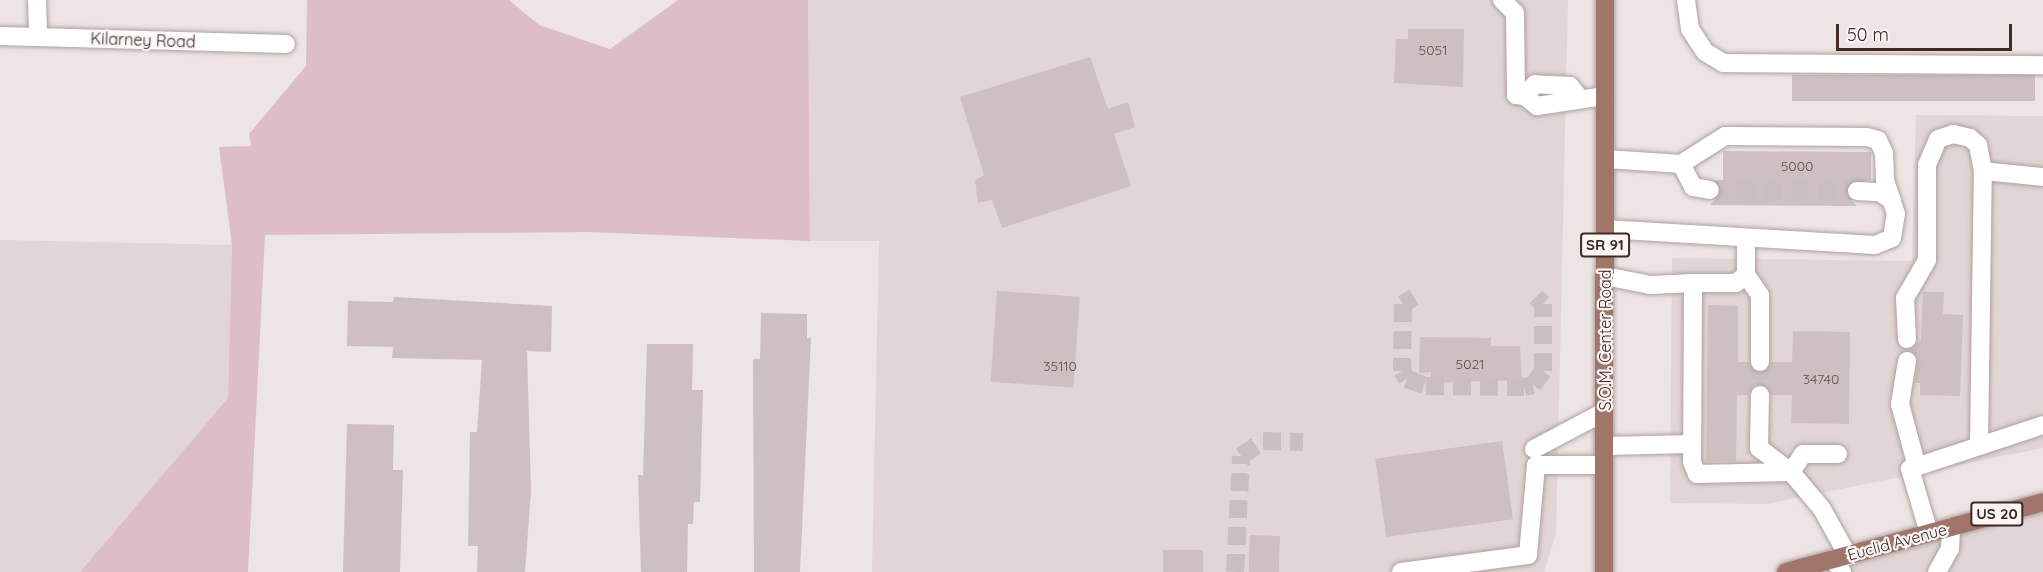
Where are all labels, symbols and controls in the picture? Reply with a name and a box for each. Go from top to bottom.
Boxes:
scale bar [1839,12,2014,50]
text: 50 m [1847,23,1889,46]
street label: Kilarney Road [90,29,196,51]
house number: 5051 [1419,42,1447,58]
house number: 5000 [1781,158,1813,174]
road number: SR 91 [1580,233,1630,257]
street label: S.O.M. Center Road [1595,270,1615,410]
house number: 5021 [1456,356,1484,372]
house number: 35110 [1043,358,1077,374]
house number: 34740 [1803,371,1839,387]
road number: US 20 [1970,502,2024,526]
street label: Euclid Avenue [1845,520,1949,564]

